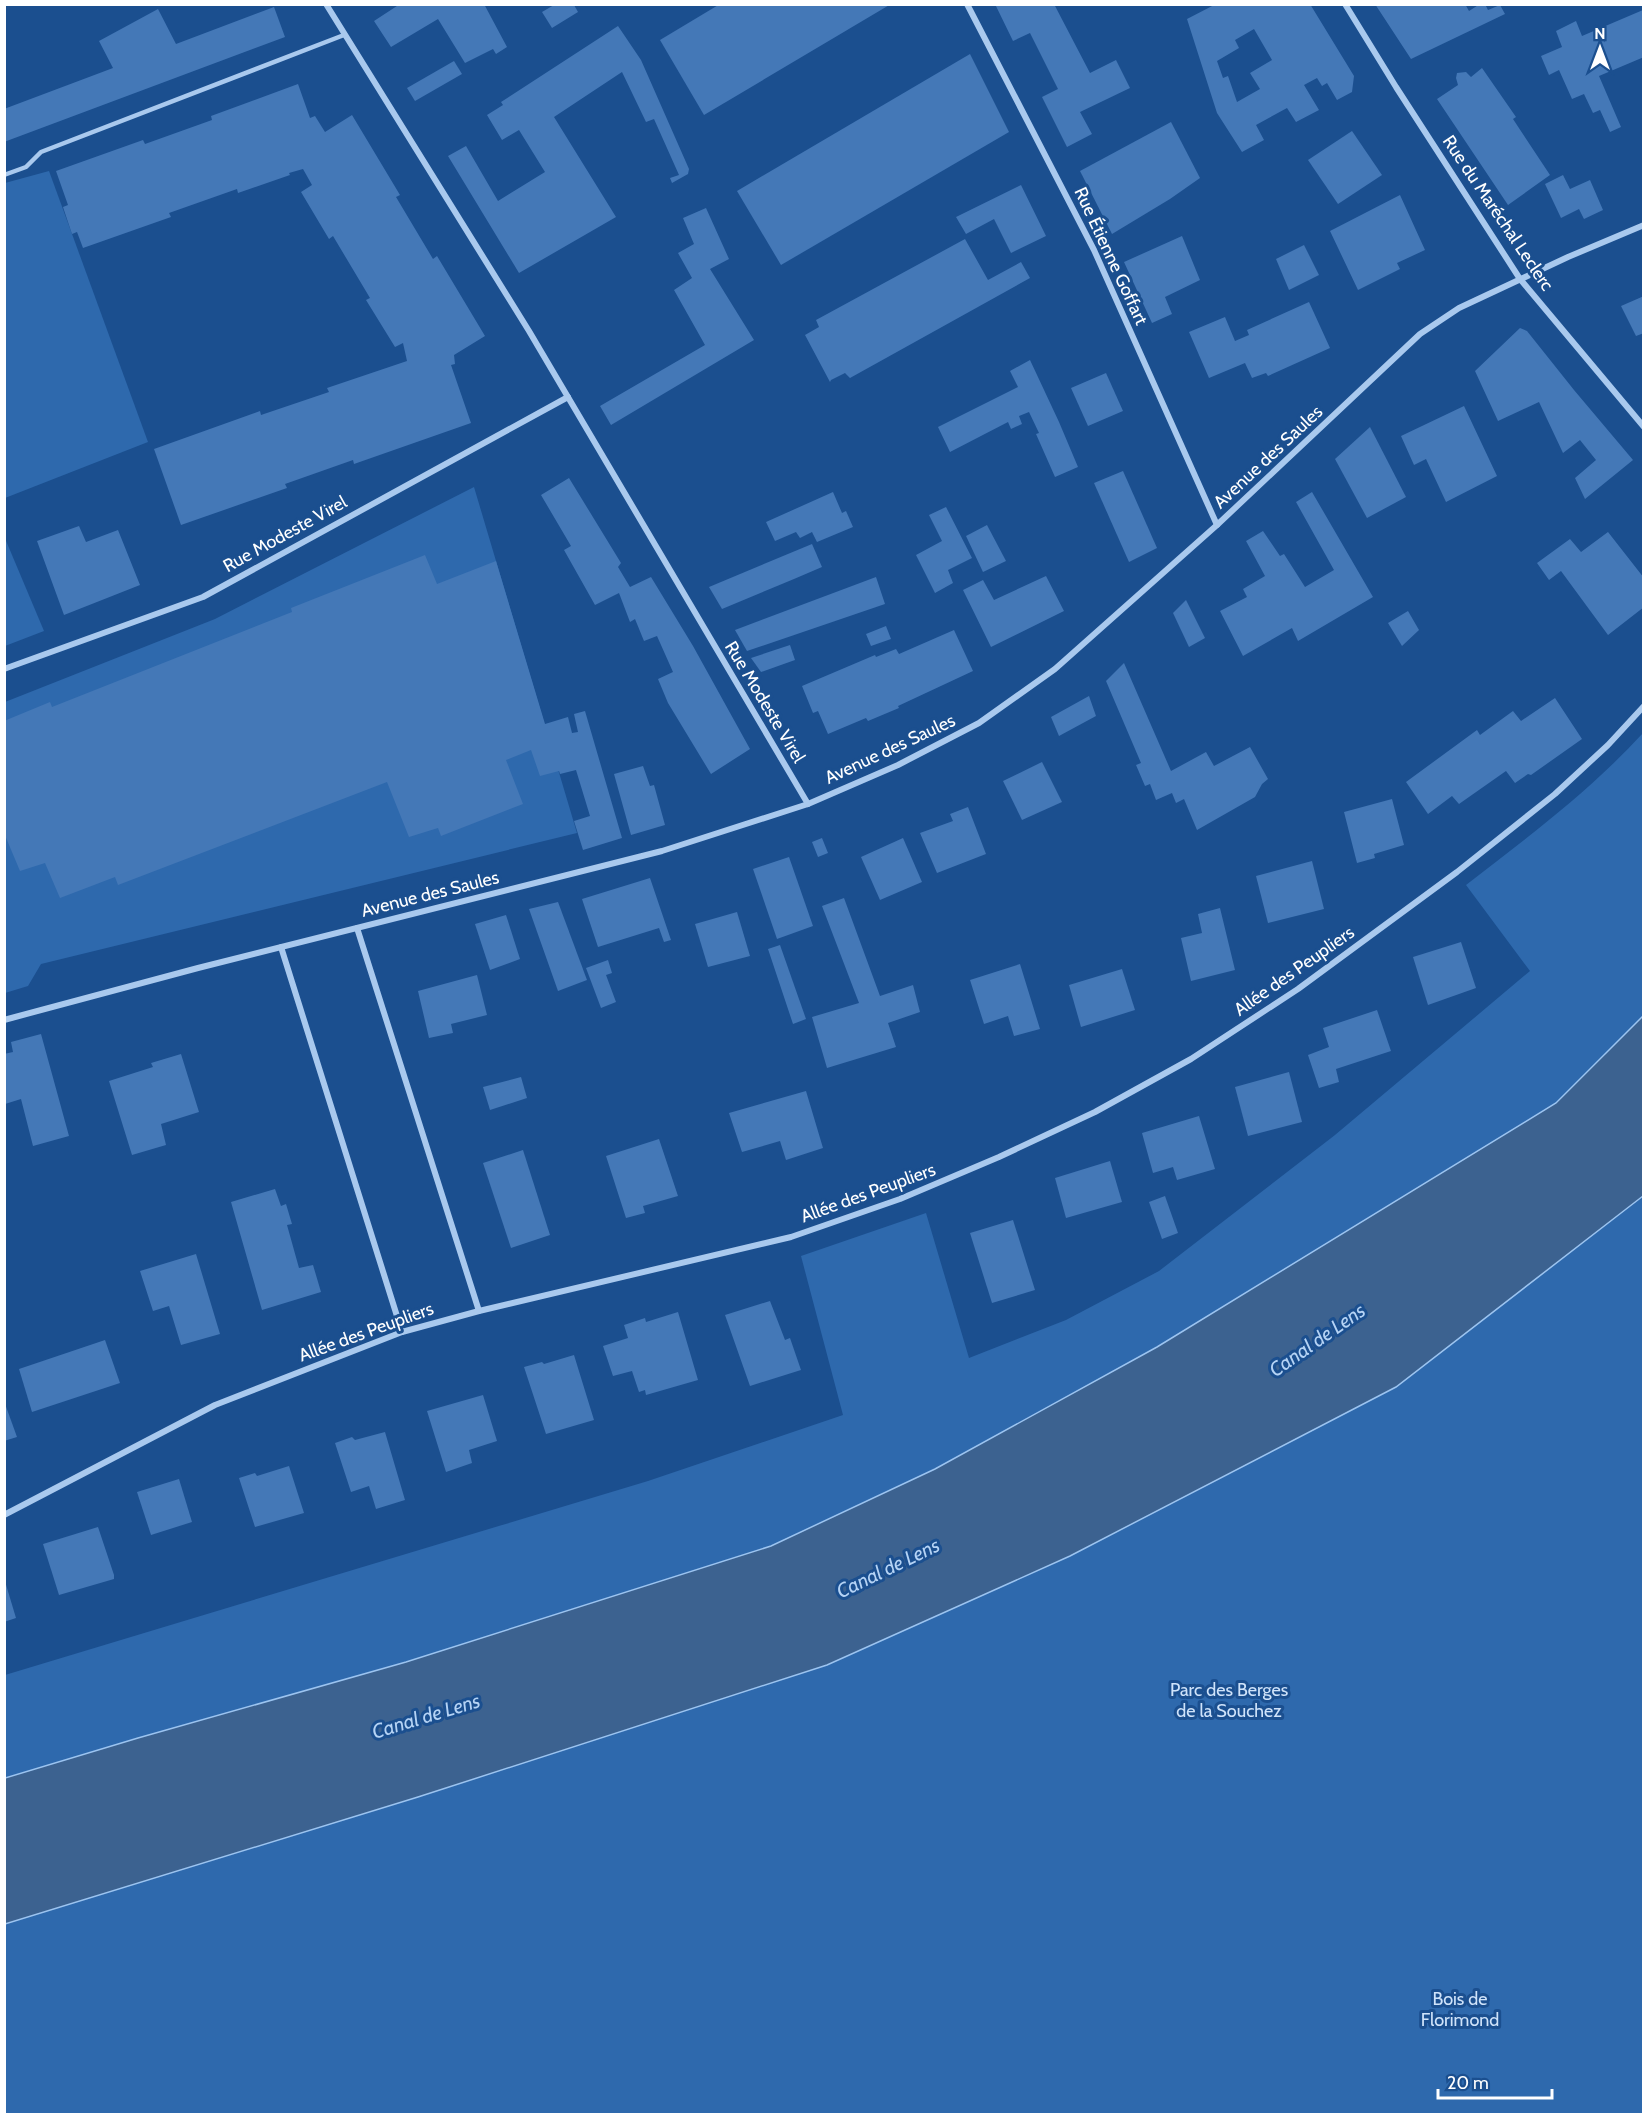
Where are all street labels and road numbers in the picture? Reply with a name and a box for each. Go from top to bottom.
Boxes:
street label: Rue du Maréchal Leclerc [1438,131,1558,295]
street label: Rue Étienne Goffart [1069,184,1153,328]
street label: Avenue des Saules [1209,401,1327,513]
street label: Rue Modeste Virel [219,491,351,577]
street label: Rue Modeste Virel [720,637,810,767]
street label: Avenue des Saules [821,709,959,789]
street label: Avenue des Saules [359,866,501,922]
street label: Allée des Peupliers [1230,921,1358,1021]
street label: Allée des Peupliers [798,1158,938,1228]
street label: Allée des Peupliers [296,1297,436,1367]

